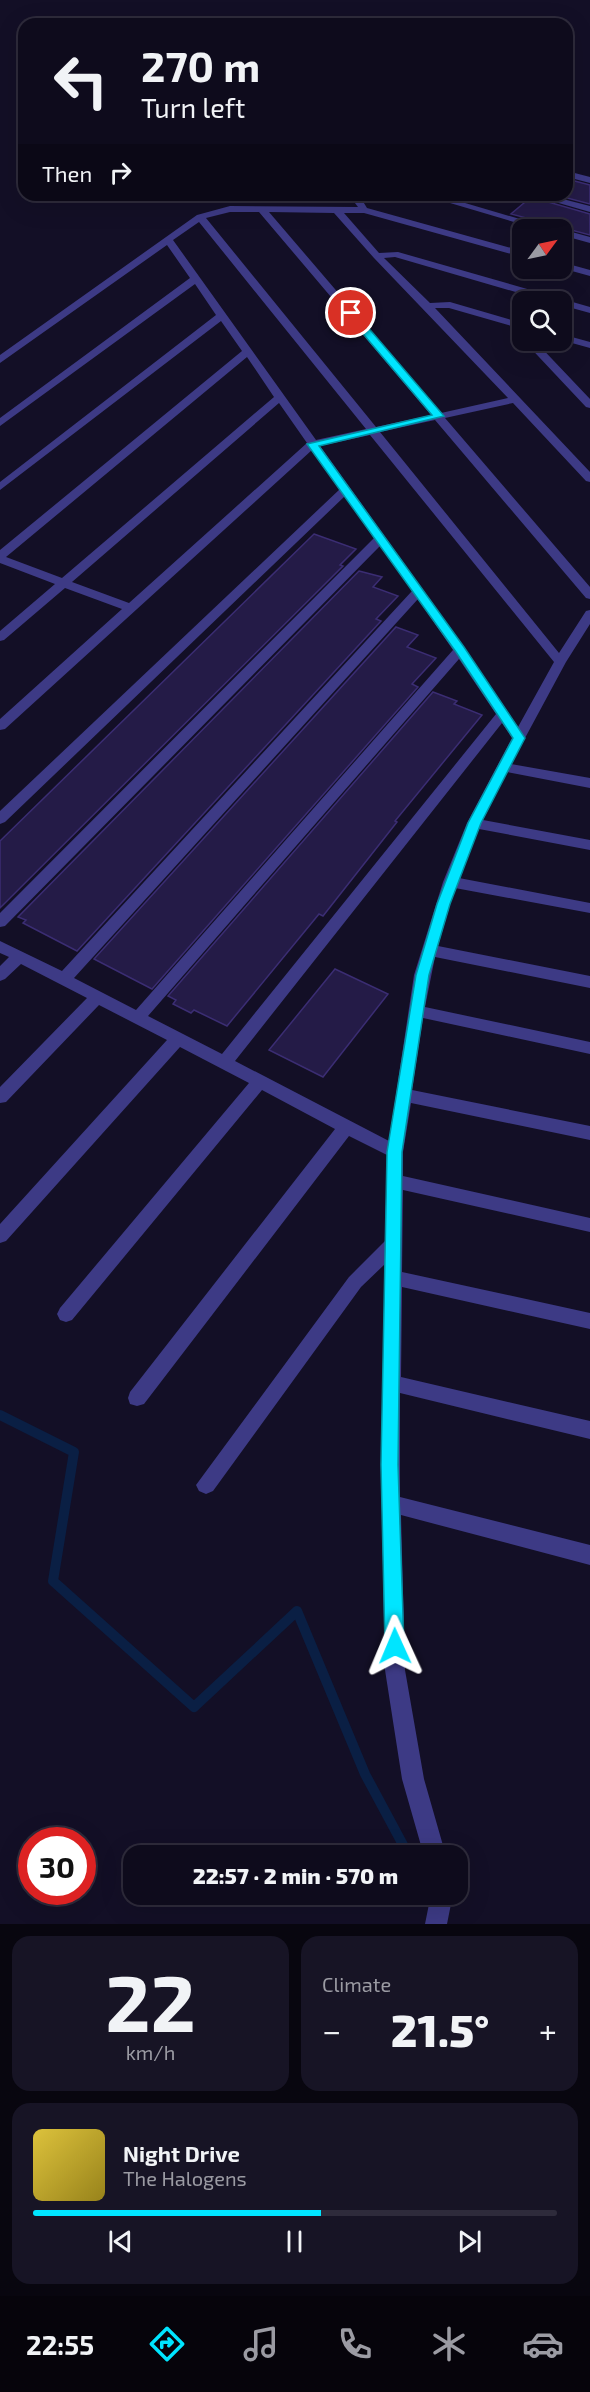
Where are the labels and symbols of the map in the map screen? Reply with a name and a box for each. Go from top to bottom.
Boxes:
north arrow [512,219,572,279]
pin [325,287,376,338]
position arrow [363,1614,427,1678]
speed limit sign: 30 [18,1827,96,1905]

